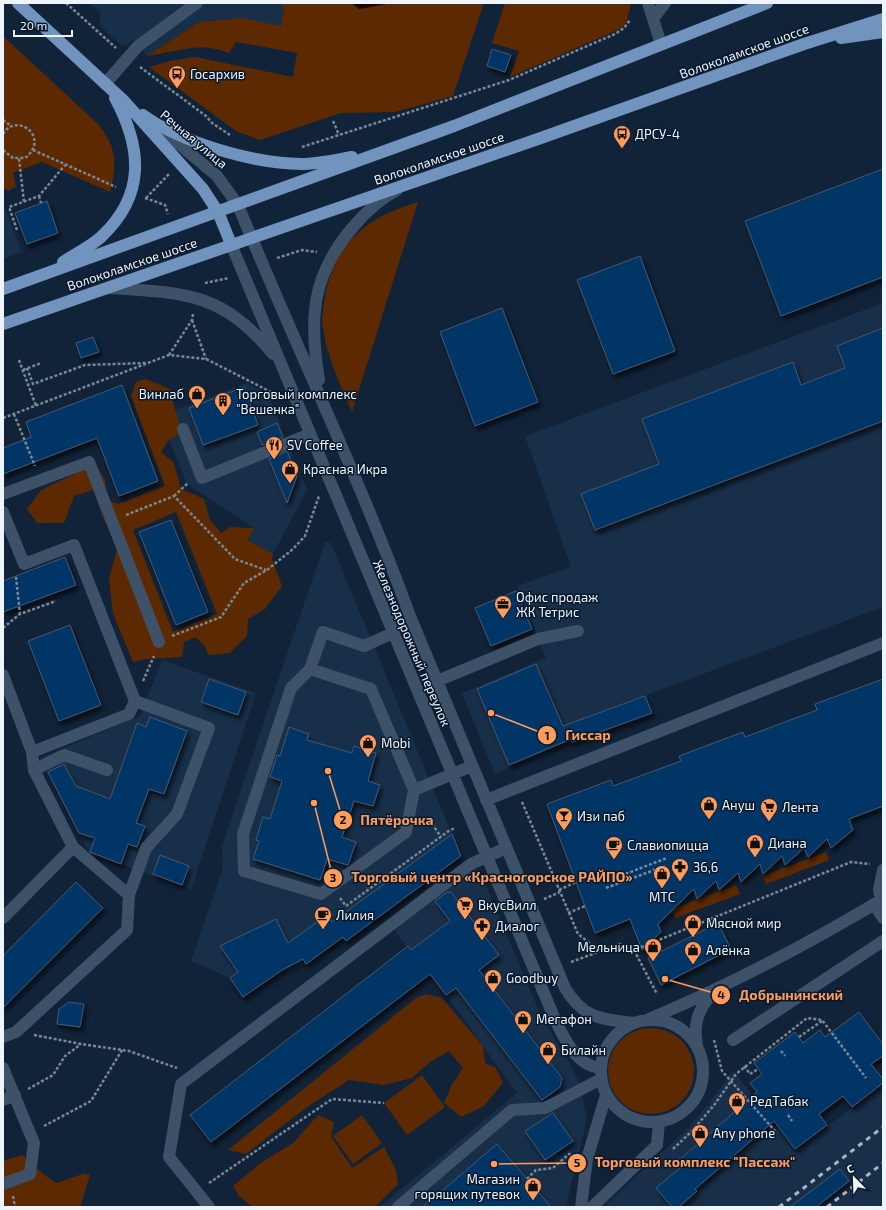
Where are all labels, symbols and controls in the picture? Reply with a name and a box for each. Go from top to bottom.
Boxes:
scale bar [14,12,72,38]
text: 20 m [20,18,47,32]
street label: Волоколамское шоссе [677,20,811,82]
bus stop icon: Госархив [167,64,187,89]
place label: Госархив [190,66,245,82]
street label: Речная улица [157,106,231,172]
bus stop icon: ДРСУ-4 [612,124,632,149]
place label: ДРСУ-4 [635,126,680,142]
street label: Волоколамское шоссе [372,128,506,188]
street label: Волоколамское шоссе [65,234,199,294]
shop icon: Винлаб [187,384,207,409]
place label: Винлаб [139,386,184,402]
place label: Торговый комплекс "Вешенка" [236,386,357,417]
building icon: Торговый комплекс "Вешенка" [213,391,233,416]
restaurant icon: SV Coffee [264,435,284,460]
place label: SV Coffee [287,437,343,453]
shop icon: Красная Икра [280,459,300,484]
place label: Красная Икра [303,461,387,477]
street label: Железнодорожный переулок [370,557,454,729]
place label: Офис продаж ЖК Тетрис [516,589,598,620]
office icon: Офис продаж ЖК Тетрис [493,594,513,619]
callout: Гиссар [537,722,619,748]
text: Гиссар [565,726,611,743]
text: 1 [544,728,550,742]
shop icon: Mobi [358,733,378,758]
place label: Mobi [381,735,410,751]
shop icon: Ануш [699,795,719,820]
place label: Ануш [722,797,755,813]
supermarket icon: Лента [759,797,779,822]
place label: Лента [782,799,819,815]
bar icon: Изи паб [554,806,574,831]
callout: Пятёрочка [333,807,442,833]
place label: Изи паб [577,808,625,824]
text: Пятёрочка [360,811,434,828]
text: 2 [340,812,347,826]
shop icon: Диана [745,833,765,858]
cafe icon: Славиопицца [604,835,624,860]
place label: Диана [768,835,807,851]
place label: Славиопицца [627,837,709,853]
pharmacy icon: 36,6 [670,857,690,882]
place label: 36,6 [693,859,718,875]
shop icon: МТС [652,864,672,889]
callout: Торговый центр «Красногорское РАЙПО» [323,865,640,891]
text: Торговый центр «Красногорское РАЙПО» [351,868,633,885]
text: 3 [330,870,337,884]
place label: МТС [649,889,675,905]
supermarket icon: ВкусВилл [455,895,475,920]
place label: ВкусВилл [478,897,537,913]
cafe icon: Лилия [313,905,333,930]
place label: Лилия [336,907,374,923]
shop icon: Мясной мир [683,913,703,938]
place label: Мясной мир [706,915,781,931]
pharmacy icon: Диалог [472,916,492,941]
place label: Диалог [495,918,540,934]
shop icon: Мельница [643,937,663,962]
place label: Мельница [577,939,640,955]
shop icon: Алёнка [683,940,703,965]
place label: Алёнка [706,942,750,958]
shop icon: Goodbuy [483,968,503,993]
place label: Goodbuy [506,970,558,986]
callout: Добрынинский [711,982,851,1008]
text: Добрынинский [739,986,843,1003]
text: 4 [717,987,725,1001]
shop icon: Мегафон [513,1009,533,1034]
place label: Мегафон [536,1011,592,1027]
shop icon: Билайн [538,1040,558,1065]
place label: Билайн [561,1042,606,1058]
shop icon: РедТабак [727,1091,747,1116]
place label: РедТабак [750,1093,809,1109]
shop icon: Any phone [690,1123,710,1148]
place label: Any phone [713,1125,775,1141]
callout: Торговый комплекс "Пассаж" [567,1150,804,1176]
text: Торговый комплекс "Пассаж" [595,1153,795,1170]
text: 5 [574,1155,581,1169]
north arrow [834,1158,874,1198]
text: С [844,1161,856,1176]
place label: Магазин горящих путевок [415,1171,520,1202]
shop icon: Магазин горящих путевок [523,1176,543,1201]

